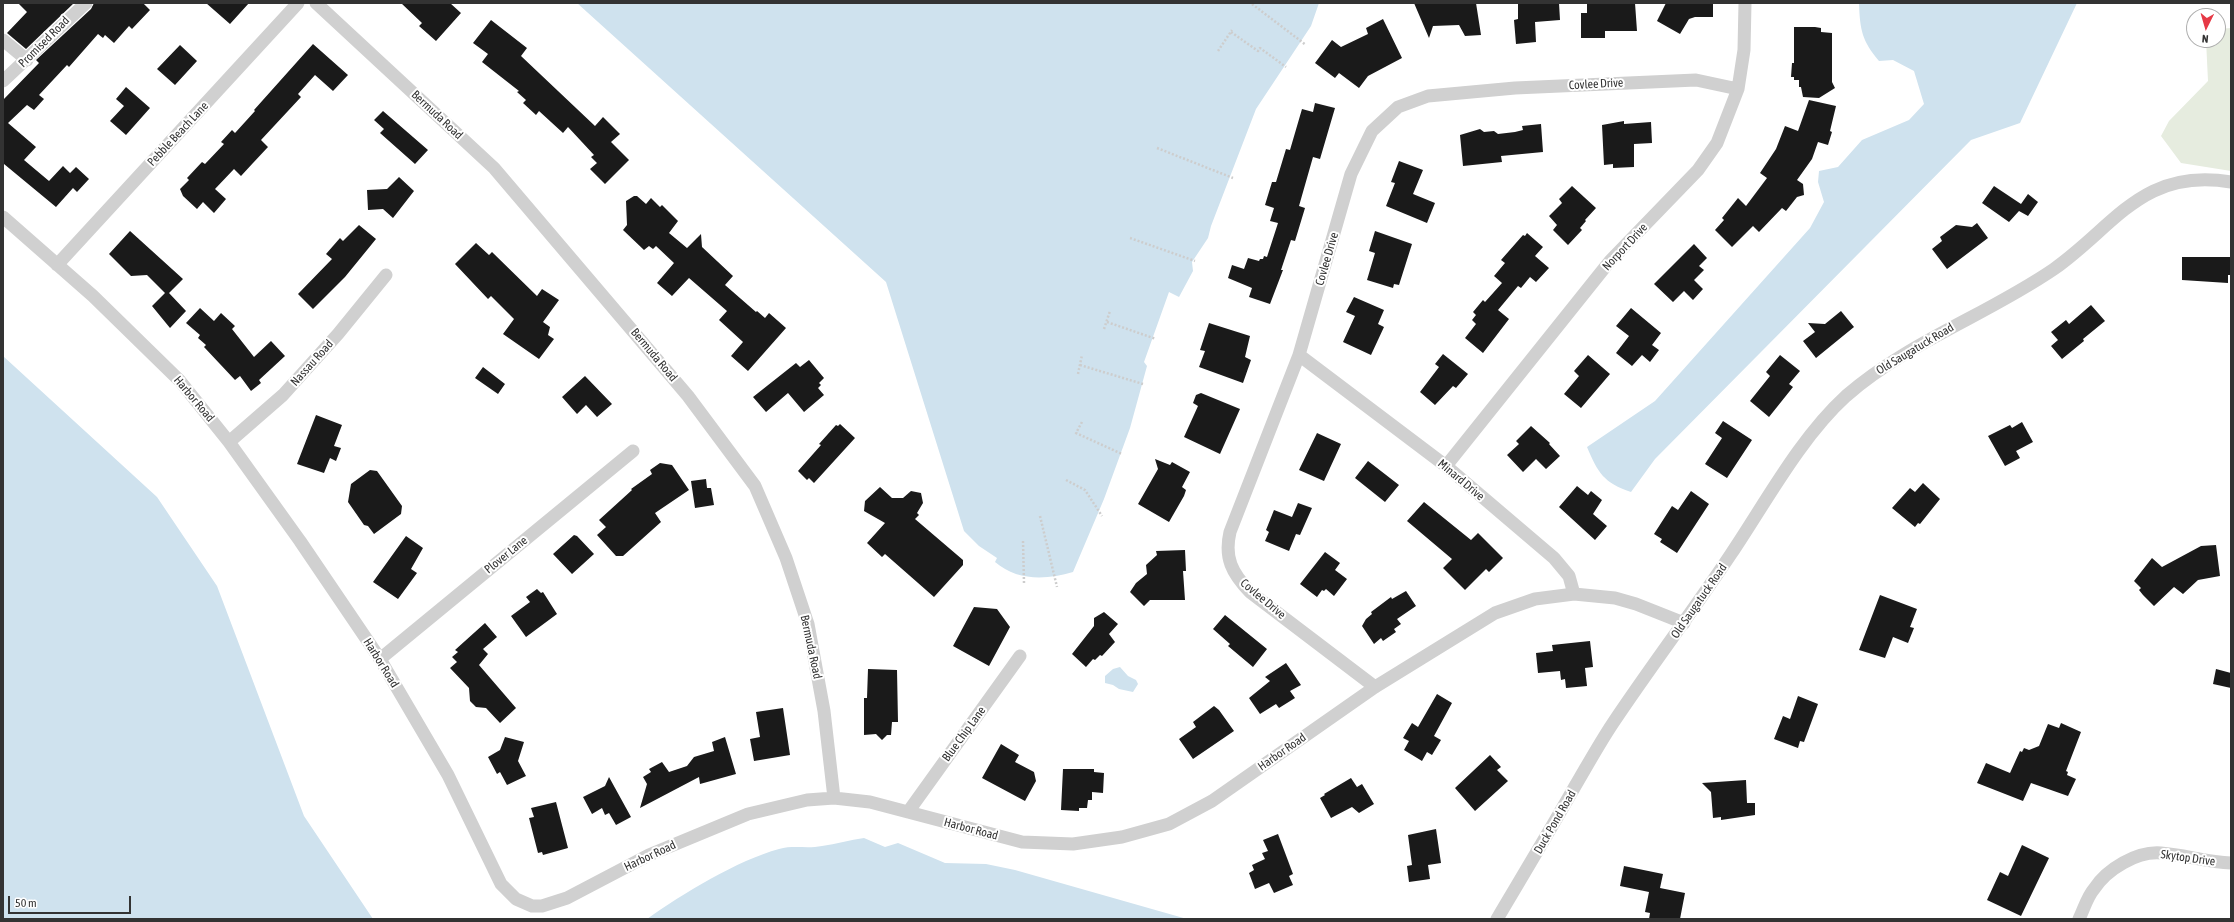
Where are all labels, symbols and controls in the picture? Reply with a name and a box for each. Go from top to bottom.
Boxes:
north arrow [2186,8,2226,48]
street label: Promised Road [15,13,73,71]
text: N [2201,33,2209,45]
street label: Covlee Drive [1568,75,1624,93]
street label: Bermuda Road [408,88,466,142]
street label: Pebble Beach Lane [144,99,212,169]
street label: Norport Drive [1599,220,1651,274]
street label: Covlee Drive [1313,231,1341,287]
street label: Old Saugatuck Road [1874,320,1956,378]
street label: Bermuda Road [628,326,680,384]
street label: Nassau Road [288,337,336,389]
street label: Harbor Road [171,373,217,425]
street label: Minard Drive [1435,456,1487,504]
street label: Plover Lane [481,533,531,577]
street label: Old Saugatuck Road [1668,561,1730,641]
street label: Covlee Drive [1237,576,1289,622]
street label: Bermuda Road [797,614,825,680]
street label: Harbor Road [360,636,402,690]
street label: Blue Chip Lane [939,704,989,764]
street label: Harbor Road [1255,730,1309,774]
street label: Duck Pond Road [1531,788,1579,856]
street label: Harbor Road [942,815,1000,843]
street label: Harbor Road [622,838,678,874]
street label: Skytop Drive [2160,847,2216,869]
scale bar [10,888,133,914]
text: 50 m [15,896,37,910]

